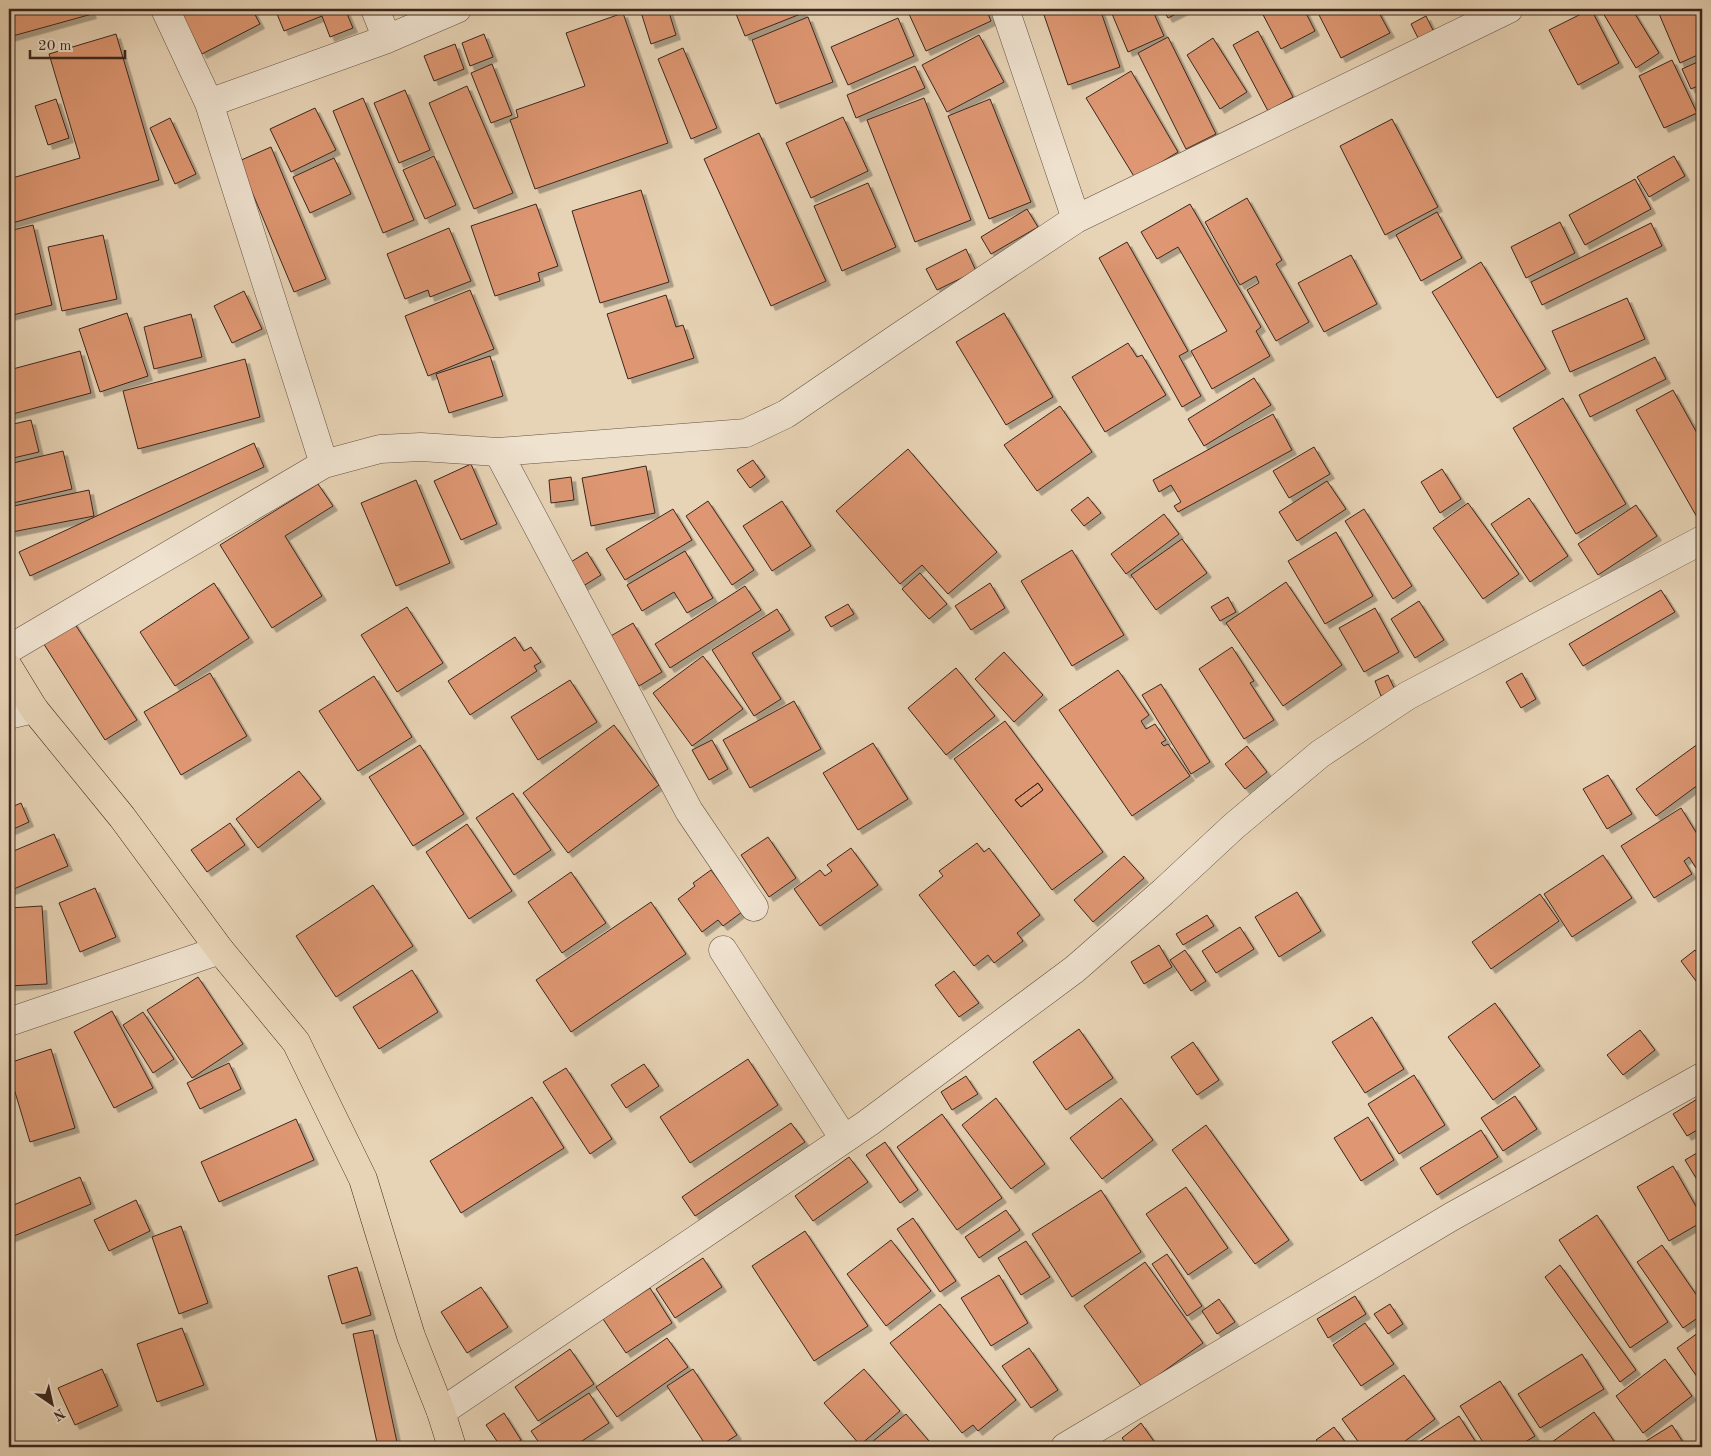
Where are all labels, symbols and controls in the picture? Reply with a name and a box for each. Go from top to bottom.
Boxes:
scale bar [30,28,125,60]
text: 20 m [38,39,72,54]
north arrow [28,1378,78,1428]
text: N [50,1405,67,1423]

